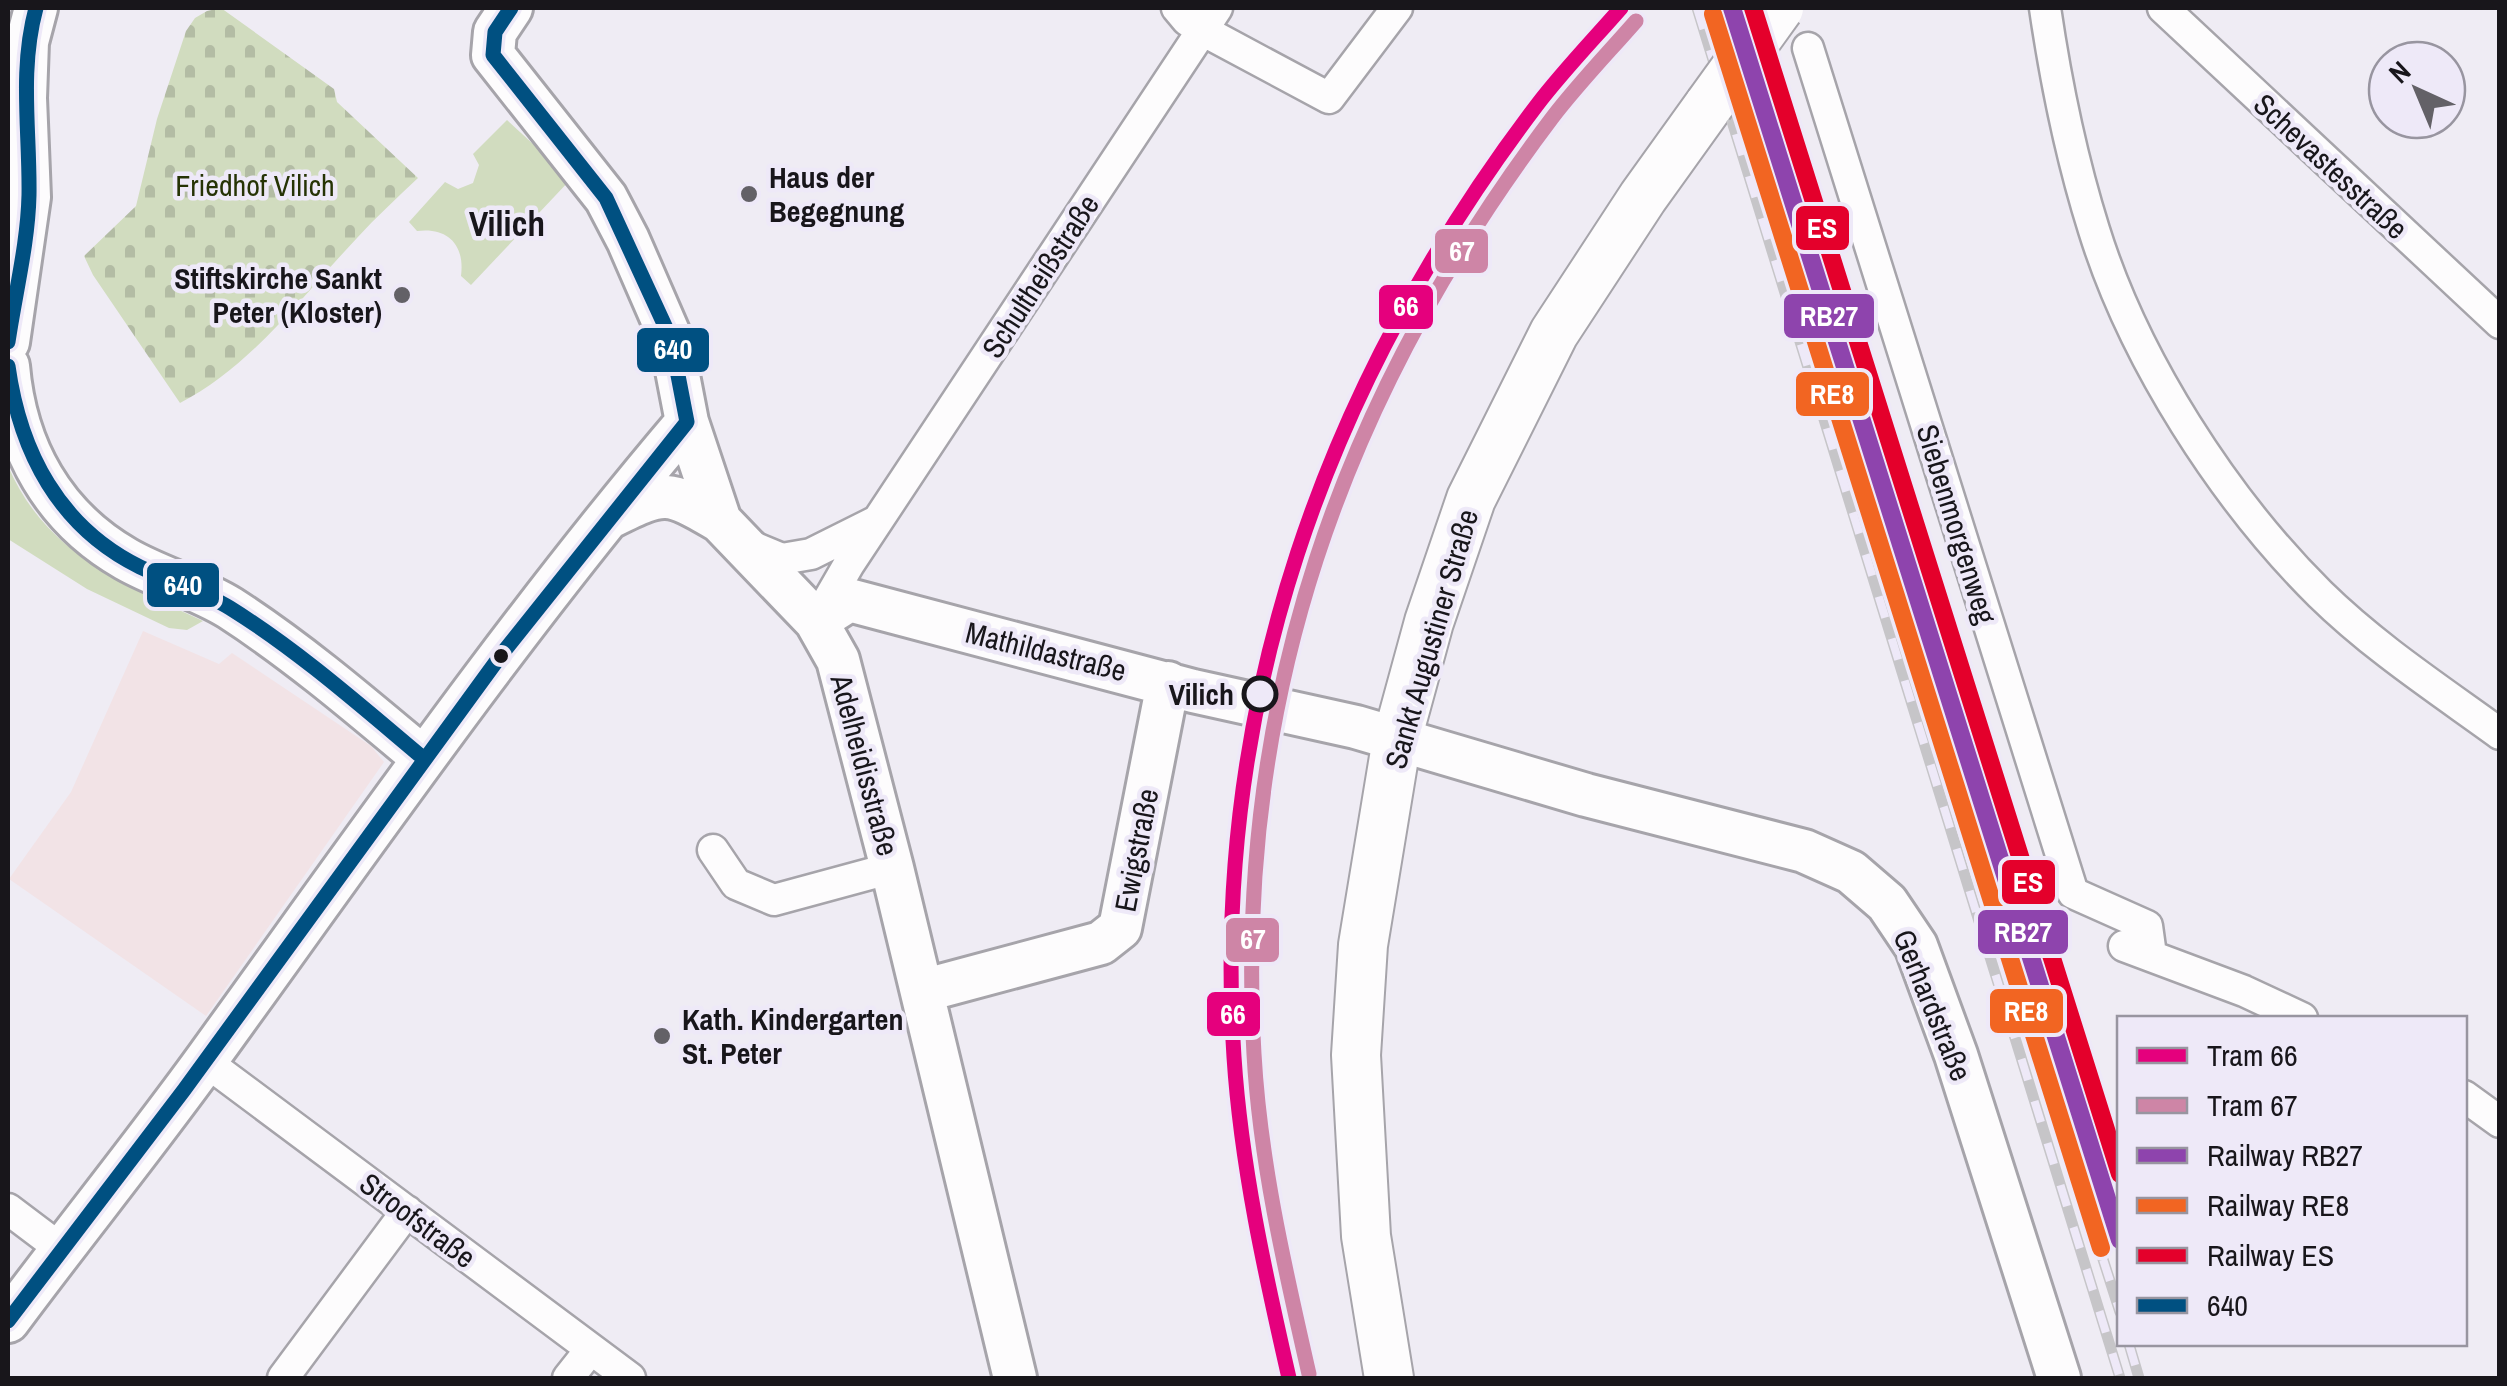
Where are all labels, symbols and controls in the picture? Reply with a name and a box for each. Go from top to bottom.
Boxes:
north arrow [2367,40,2467,140]
text: N [2380,53,2419,91]
street label: Schevastesstraße [2245,84,2417,248]
place label: Haus der Begegnung [769,157,904,231]
park label: Friedhof Vilich [175,165,335,205]
marker: Haus der Begegnung [738,183,760,205]
street label: Schultheißstraße [972,187,1108,365]
district label: Vilich [469,200,545,247]
line badge: ES [1794,204,1851,252]
text: ES [1807,209,1837,247]
line badge: 67 [1433,227,1490,275]
text: 67 [1449,232,1475,270]
place label: Stiftskirche Sankt Peter (Kloster) [174,258,382,332]
line badge: 66 [1377,283,1435,331]
marker: Stiftskirche Sankt Peter (Kloster) [391,284,413,306]
text: 66 [1393,287,1419,325]
line badge: RB27 [1782,292,1876,340]
text: RB27 [1800,297,1859,335]
line badge: 640 [635,326,711,374]
text: 640 [654,330,692,368]
line badge: RE8 [1794,370,1871,418]
text: RE8 [1810,375,1854,413]
street label: Siebenmorgenweg [1908,419,2006,629]
street label: Sankt Augustiner Straße [1375,505,1487,773]
line badge: 640 [145,561,221,609]
text: 640 [164,566,202,604]
street label: Mathildastraße [962,612,1130,690]
unlabelled marker [491,646,511,666]
street label: Adelheidisstraße [821,669,908,860]
place label: Vilich [1169,674,1234,714]
marker: Vilich [1243,677,1277,711]
street label: Ewigstraße [1104,785,1168,915]
line badge: ES [2000,858,2057,906]
text: ES [2013,863,2043,901]
line badge: RB27 [1976,908,2070,956]
text: RB27 [1994,913,2053,951]
line badge: 67 [1224,916,1281,964]
text: 67 [1240,920,1266,958]
street label: Gerhardstraße [1884,923,1982,1087]
line badge: RE8 [1988,987,2065,1035]
line badge: 66 [1205,990,1262,1038]
text: RE8 [2004,992,2048,1030]
text: 66 [1220,995,1246,1033]
place label: Kath. Kindergarten St. Peter [682,999,903,1073]
legend [2117,1016,2467,1346]
marker: Kath. Kindergarten St. Peter [651,1025,673,1047]
text: Tram 66 [2207,1035,2298,1075]
text: Tram 67 [2207,1085,2298,1125]
text: Railway RB27 [2207,1135,2363,1175]
street label: Stroofstraße [352,1163,484,1277]
text: Railway RE8 [2207,1185,2349,1225]
text: Railway ES [2207,1235,2334,1275]
text: 640 [2207,1285,2248,1325]

